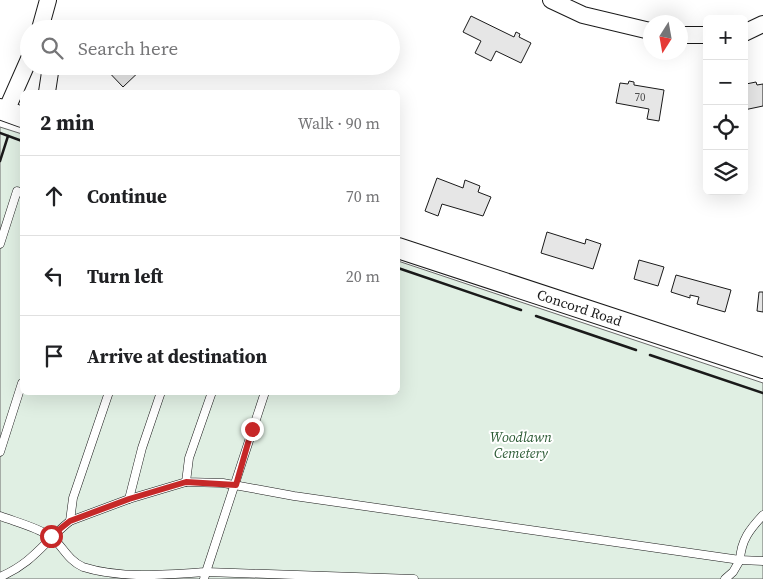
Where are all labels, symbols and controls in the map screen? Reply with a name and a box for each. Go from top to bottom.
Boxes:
north arrow [643,15,688,60]
map controls [703,15,748,195]
button: + [703,15,748,60]
search box [20,20,400,75]
icon: search [38,34,66,62]
text: Search here [78,35,178,61]
button: − [703,60,748,105]
house number: 70 [635,90,646,105]
button: locate [703,105,748,150]
text: 2 min [40,108,95,137]
text: Walk · 90 m [298,112,380,134]
button: layers [703,150,748,195]
icon: ahead [40,182,68,210]
text: Continue [87,183,167,209]
text: 70 m [346,185,380,207]
icon: left [40,262,68,290]
text: Turn left [87,263,163,289]
text: 20 m [346,265,380,287]
street label: Concord Road [534,284,625,331]
icon: arrive [40,342,68,370]
text: Arrive at destination [87,343,267,369]
route end [241,418,264,441]
park label: Woodlawn Cemetery [490,427,552,463]
route start [40,525,63,548]

